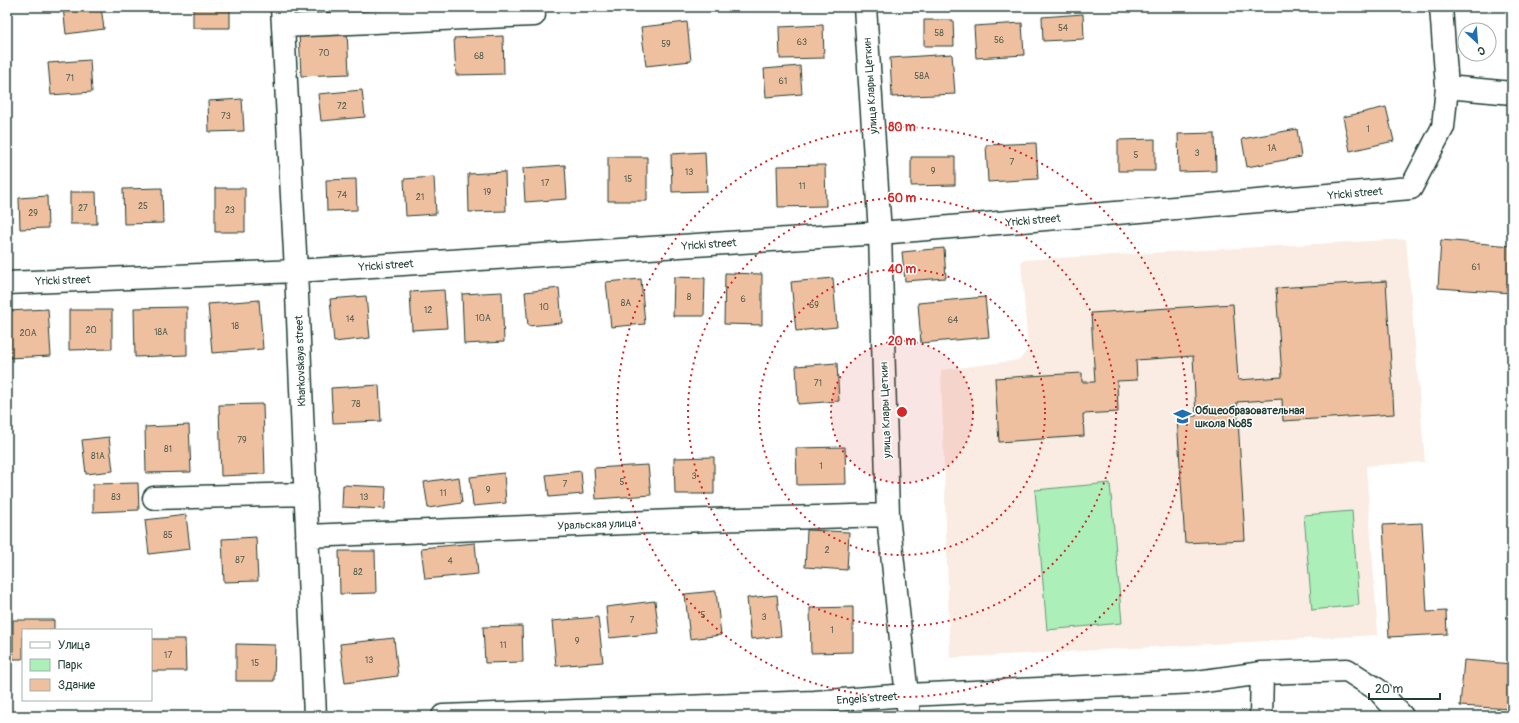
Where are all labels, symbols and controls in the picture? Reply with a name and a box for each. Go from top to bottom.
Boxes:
north arrow [1457,22,1497,62]
house number: 54 [1058,23,1069,34]
house number: 58 [934,28,944,39]
house number: 56 [994,35,1004,46]
house number: 63 [797,37,807,48]
street label: улица Клары Цеткин [861,37,880,136]
house number: 59 [661,39,671,50]
text: С [1475,43,1487,58]
house number: 70 [319,48,329,59]
house number: 68 [474,51,484,62]
house number: 58А [914,71,930,82]
house number: 71 [66,73,74,84]
house number: 61 [779,76,787,87]
house number: 72 [337,101,347,112]
house number: 73 [221,111,231,122]
text: 80 m [888,120,916,135]
house number: 1 [1366,124,1370,135]
house number: 1А [1267,143,1277,154]
house number: 3 [1194,148,1200,159]
house number: 5 [1134,150,1139,161]
house number: 7 [1010,157,1015,168]
house number: 9 [931,166,936,177]
house number: 13 [685,167,693,178]
house number: 15 [624,174,632,185]
house number: 17 [541,178,549,189]
house number: 11 [798,181,806,192]
street label: Yricki street [1326,185,1384,202]
house number: 19 [483,187,491,198]
house number: 74 [337,190,348,201]
text: 60 m [888,191,917,206]
house number: 21 [416,192,424,203]
house number: 25 [138,201,148,212]
house number: 27 [78,203,88,214]
house number: 23 [225,205,235,216]
house number: 29 [28,208,38,219]
street label: Yricki street [1004,212,1062,229]
street label: Yricki street [680,236,738,253]
street label: Yricki street [357,257,415,274]
text: 40 m [887,262,917,277]
house number: 61 [1472,262,1480,273]
street label: Yricki street [34,273,91,288]
house number: 8 [687,292,692,303]
house number: 6 [740,294,746,305]
house number: 8А [621,298,631,309]
house number: 69 [809,300,819,311]
house number: 10 [539,302,549,313]
house number: 12 [424,305,432,316]
house number: 10А [475,313,491,324]
house number: 14 [346,314,355,325]
street label: Kharkovskaya street [292,315,309,407]
house number: 64 [948,315,959,326]
house number: 18 [231,321,239,332]
house number: 20 [85,325,97,336]
house number: 18А [154,327,168,338]
house number: 20А [19,328,37,339]
text: 20 m [888,334,916,349]
street label: улица Клары Цеткин [877,362,894,459]
house number: 71 [814,378,822,389]
house number: 78 [351,399,361,410]
place label: Общеобразовательная школа №85 [1195,404,1304,430]
centre of rings [895,405,909,419]
school or university icon: Общеобразовательная школа №85 [1172,406,1192,426]
house number: 79 [237,435,247,446]
house number: 81 [164,444,172,455]
house number: 81А [91,451,105,462]
house number: 1 [819,461,823,472]
house number: 3 [691,471,697,482]
house number: 5 [620,477,625,488]
house number: 7 [563,479,568,490]
house number: 9 [486,485,491,496]
house number: 11 [439,488,447,499]
house number: 83 [111,492,121,503]
house number: 13 [360,492,368,503]
street label: Уральская улица [557,517,637,532]
house number: 85 [163,530,173,541]
house number: 2 [824,545,830,556]
house number: 87 [235,555,245,566]
house number: 4 [447,556,453,567]
house number: 82 [353,567,363,578]
house number: 5 [701,610,706,621]
house number: 3 [761,612,767,623]
house number: 7 [630,615,635,626]
house number: 1 [830,625,834,636]
legend [22,629,152,701]
house number: 9 [575,636,580,647]
text: Улица [58,638,90,653]
house number: 11 [499,640,507,651]
house number: 17 [164,650,172,661]
house number: 13 [365,655,373,666]
text: Парк [58,658,83,673]
house number: 15 [251,658,259,669]
scale bar [1369,675,1440,701]
text: Здание [58,678,95,693]
text: 20 m [1375,682,1404,697]
street label: Engels street [836,690,899,707]

